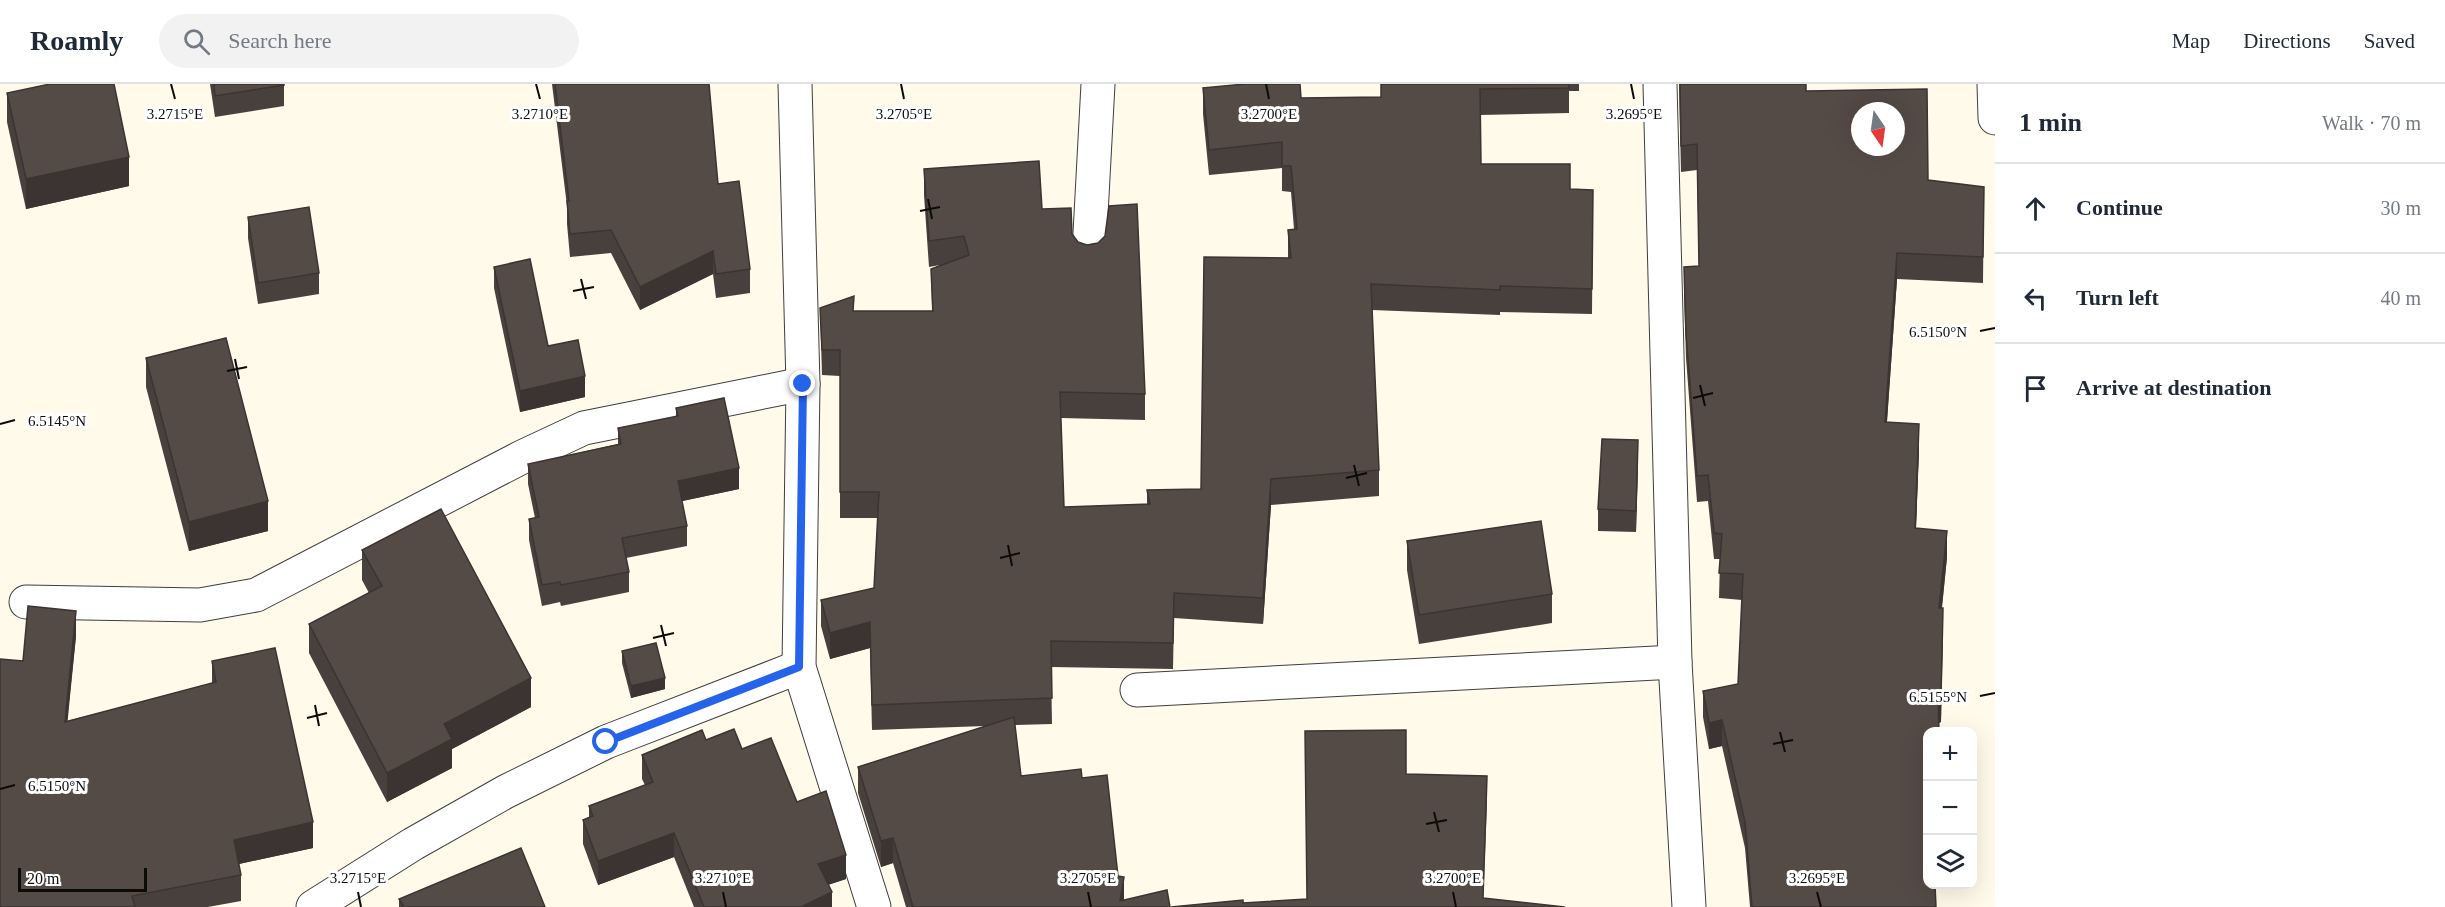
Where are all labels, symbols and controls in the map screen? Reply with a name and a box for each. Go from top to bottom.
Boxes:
search box [159,14,579,68]
text: Roamly [30,25,123,56]
icon: search [180,25,213,58]
text: Search here [228,28,332,53]
text: Map [2172,29,2210,53]
text: Directions [2243,29,2331,53]
text: Saved [2364,29,2415,53]
north arrow [1851,102,1905,156]
text: 3.2715°E [147,106,203,122]
text: 3.2710°E [512,106,568,122]
text: 3.2705°E [876,106,932,122]
text: 3.2700°E [1241,106,1297,122]
text: 3.2695°E [1606,106,1662,122]
text: 1 min [2019,108,2082,137]
text: Walk · 70 m [2322,112,2421,134]
icon: ahead [2019,192,2052,225]
text: Continue [2076,195,2163,220]
text: 30 m [2380,197,2421,219]
icon: left [2019,282,2052,315]
text: Turn left [2076,285,2159,310]
text: 40 m [2380,287,2421,309]
text: 6.5150°N [1909,324,1967,340]
route end [789,370,815,396]
icon: arrive [2019,372,2052,405]
text: Arrive at destination [2076,375,2272,400]
text: 6.5145°N [28,413,86,429]
text: 6.5155°N [1909,689,1967,705]
map controls [1923,727,1977,889]
button: + [1923,727,1977,781]
route start [592,728,618,754]
text: 6.5150°N [28,778,86,794]
button: − [1923,781,1977,835]
button: layers [1923,835,1977,889]
scale bar [18,865,147,892]
text: 20 m [27,870,59,887]
text: 3.2715°E [330,870,386,886]
text: 3.2710°E [695,870,751,886]
text: 3.2705°E [1060,870,1116,886]
text: 3.2700°E [1425,870,1481,886]
text: 3.2695°E [1789,870,1845,886]

